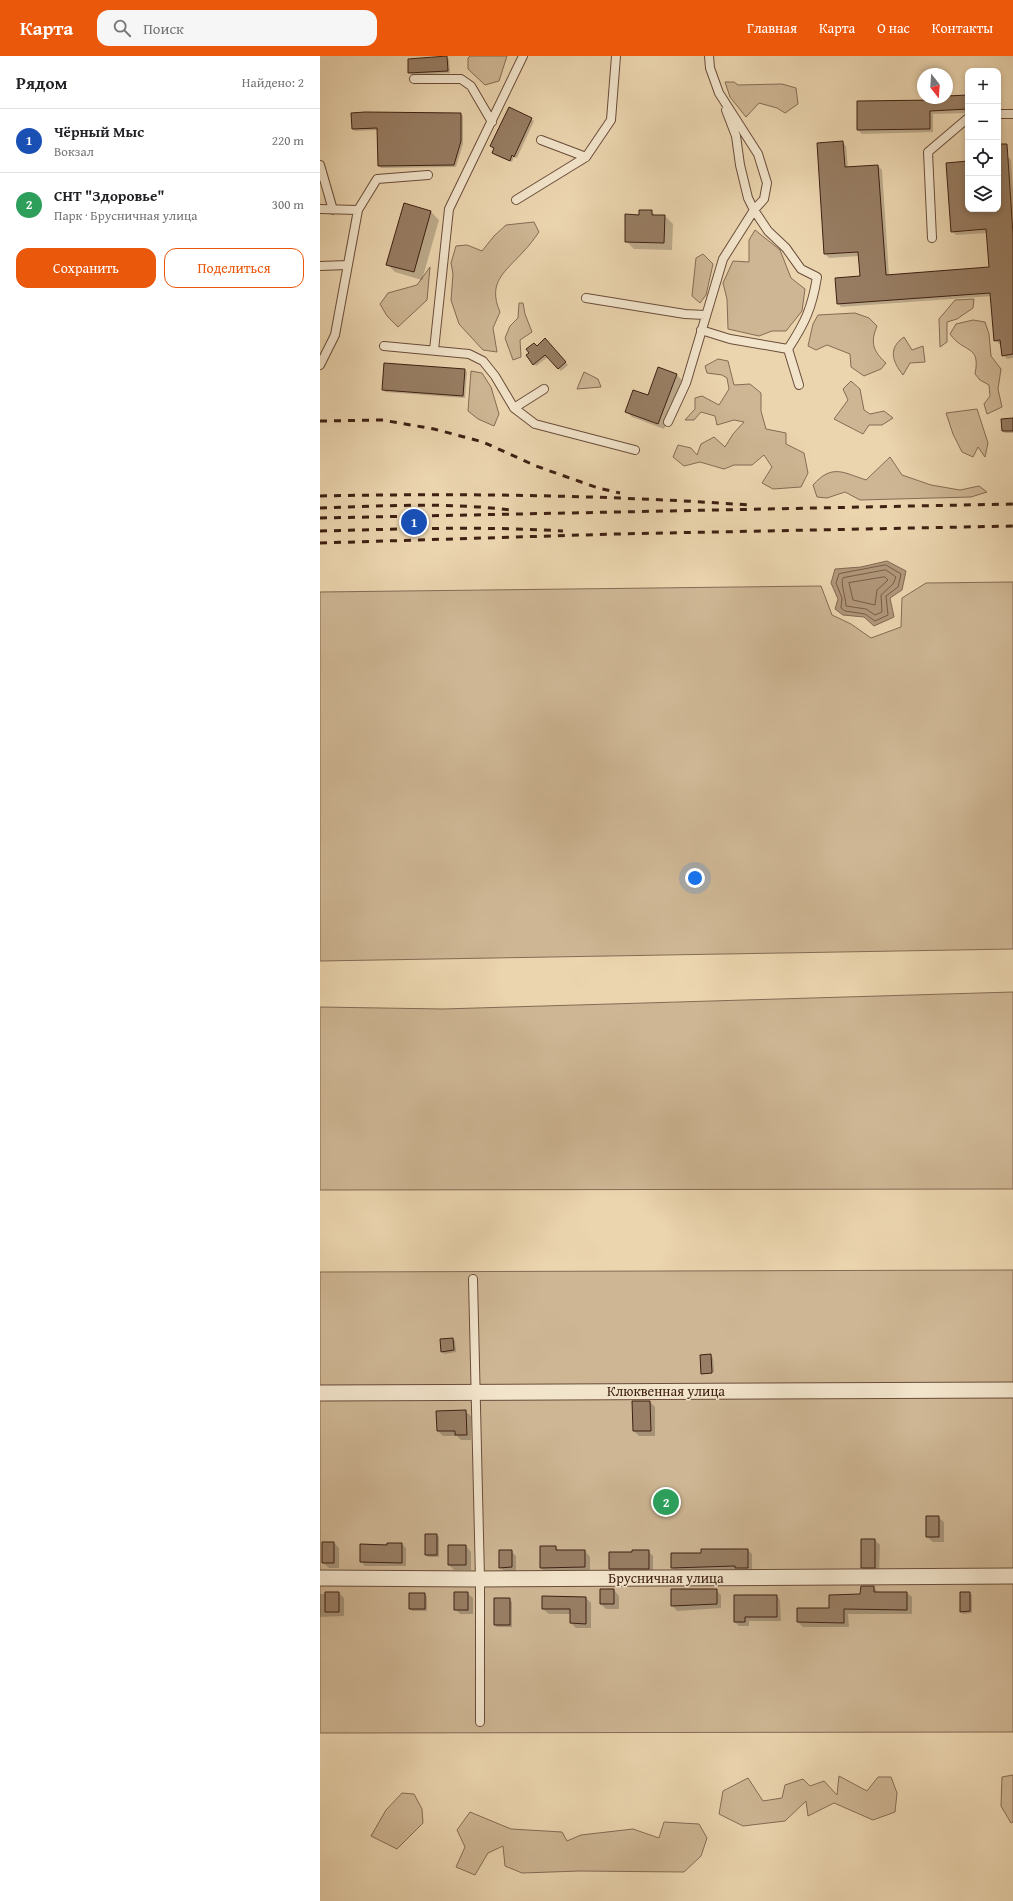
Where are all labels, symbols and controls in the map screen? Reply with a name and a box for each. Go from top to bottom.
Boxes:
search box [97,10,377,46]
text: Карта [20,14,73,42]
icon: search [111,17,133,39]
text: Поиск [143,18,184,39]
text: Главная [747,18,797,38]
text: Карта [819,18,855,38]
text: О нас [877,18,910,38]
text: Контакты [932,18,993,38]
north arrow [917,68,953,104]
map controls [965,68,1001,212]
button: + [965,68,1001,104]
text: Рядом [16,70,67,95]
text: Найдено: 2 [242,73,304,92]
button: − [965,104,1001,140]
text: Чёрный Мыс [54,121,144,142]
text: 1 [26,131,32,150]
text: 220 m [272,131,304,150]
button: locate [965,140,1001,176]
text: Вокзал [54,142,94,161]
button: layers [965,176,1001,212]
text: СНТ "Здоровье" [54,185,165,206]
text: 2 [26,195,32,214]
text: 300 m [272,195,304,214]
text: Парк · Брусничная улица [54,206,198,225]
button: Сохранить [16,248,156,288]
button: Поделиться [164,248,304,288]
pin: 1 [401,507,427,537]
your location [685,868,705,888]
street label: Клюквенная улица [607,1381,725,1401]
pin: 2 [653,1487,679,1517]
street label: Брусничная улица [608,1568,724,1588]

